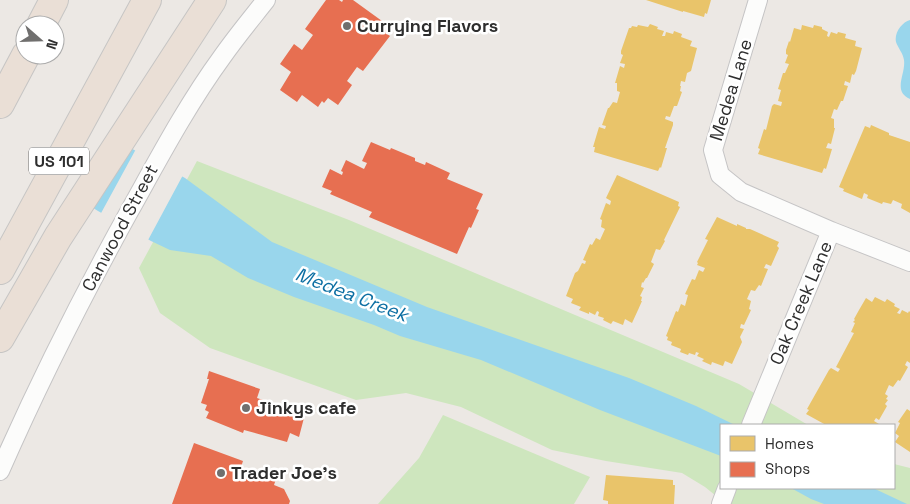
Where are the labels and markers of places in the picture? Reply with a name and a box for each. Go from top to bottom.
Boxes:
place label: Currying Flavors [357,14,498,37]
marker: Currying Flavors [341,20,353,32]
place label: Jinkys cafe [256,396,356,419]
marker: Jinkys cafe [240,402,252,414]
place label: Trader Joe's [231,461,337,484]
marker: Trader Joe's [215,467,227,479]

